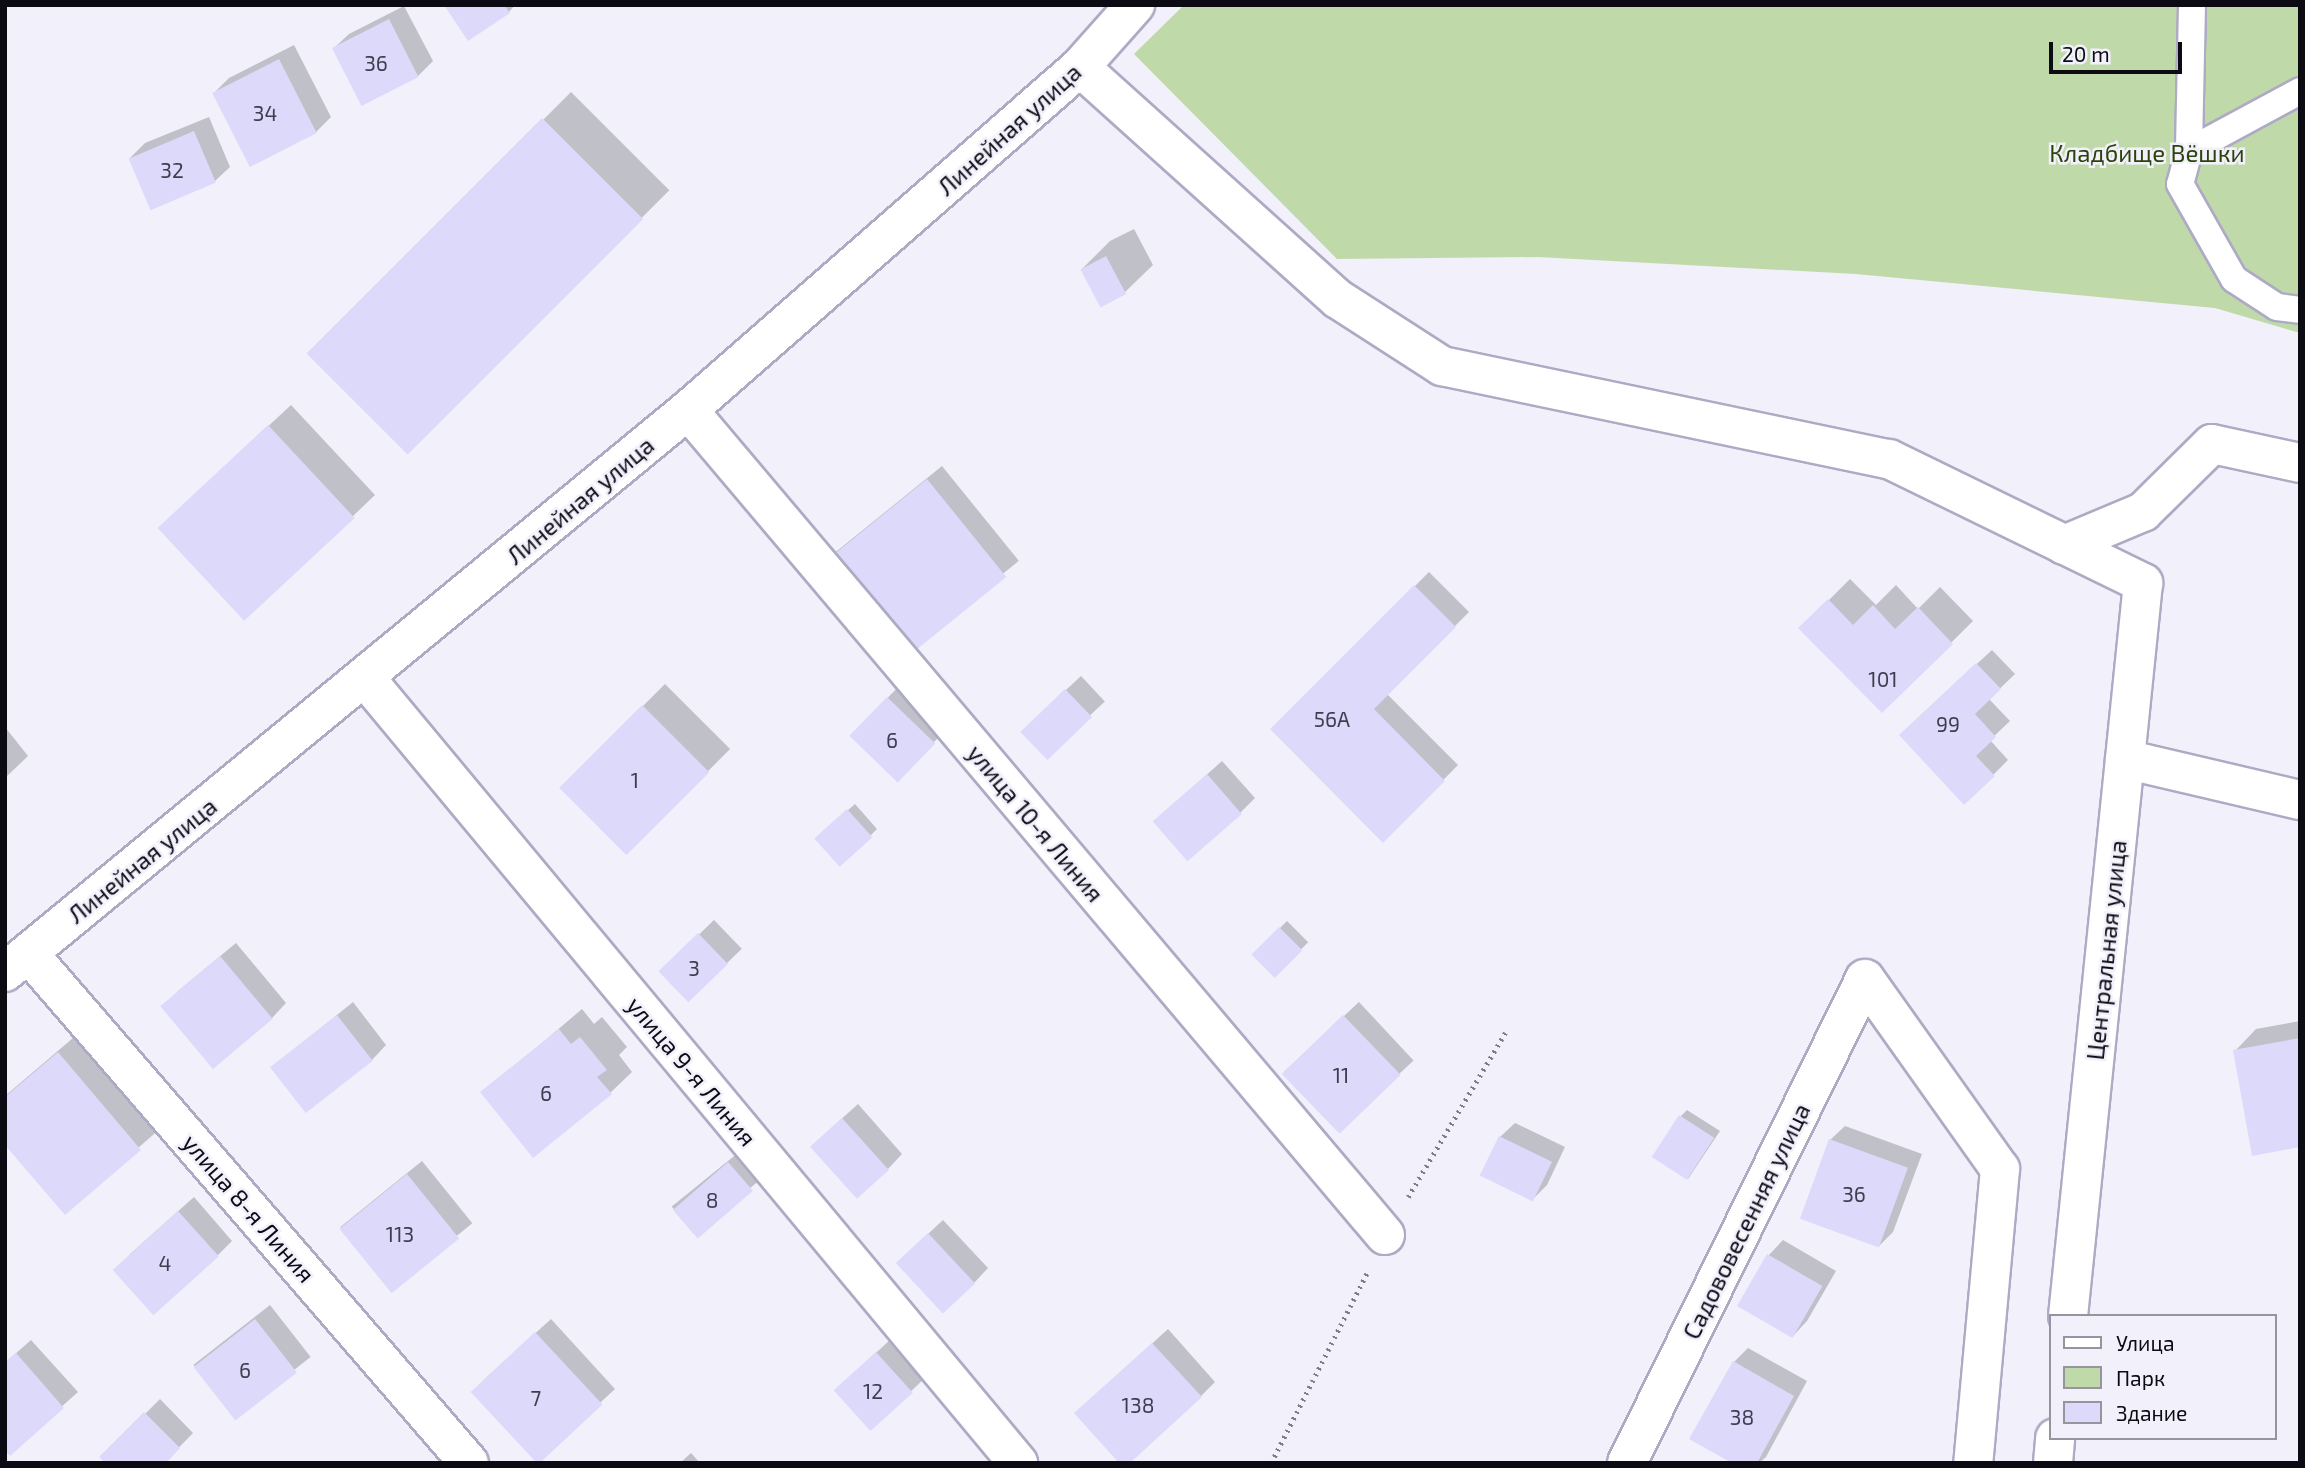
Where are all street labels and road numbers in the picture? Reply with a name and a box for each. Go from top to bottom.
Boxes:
street label: Линейная улица [931,57,1087,201]
street label: Линейная улица [501,430,659,570]
street label: улица 10-я Линия [962,739,1110,907]
street label: Линейная улица [62,791,222,929]
street label: Центральная улица [2080,839,2132,1061]
street label: улица 9-я Линия [621,990,763,1152]
street label: Садововесенняя улица [1676,1098,1816,1344]
street label: улица 8-я Линия [177,1128,321,1288]

